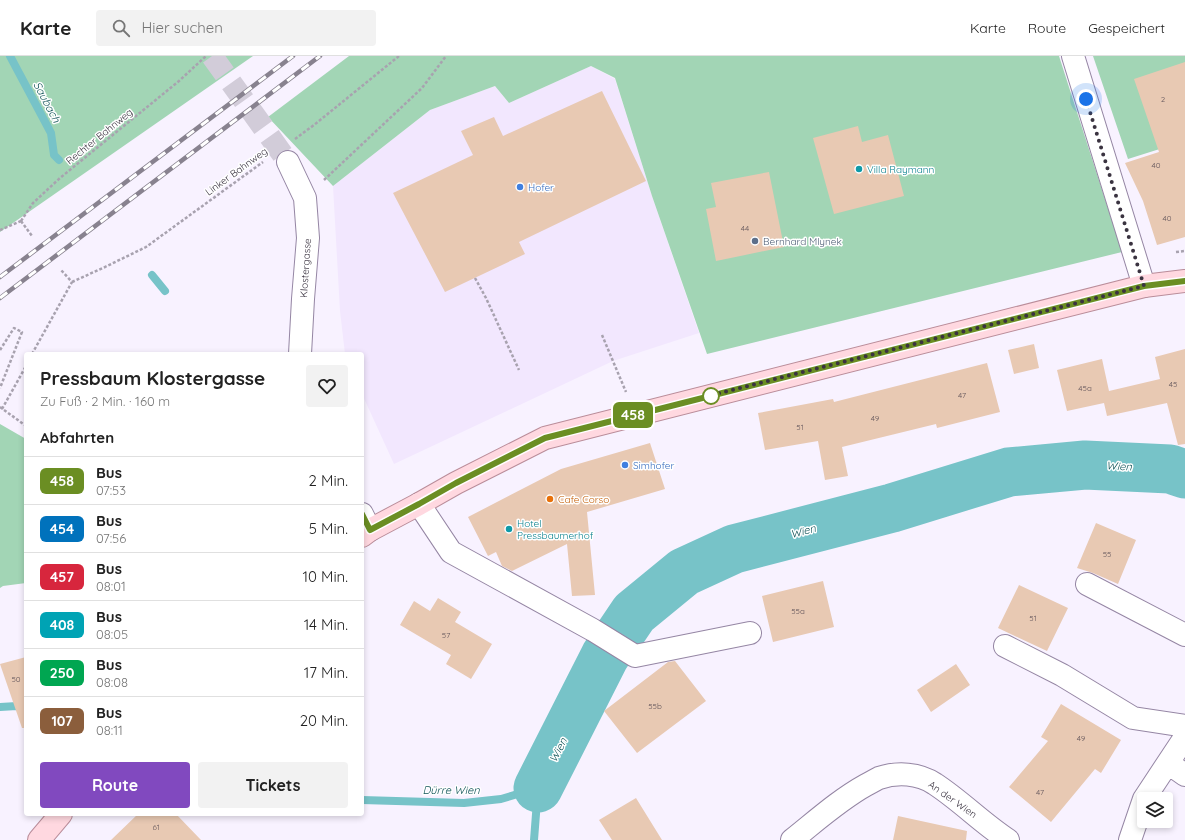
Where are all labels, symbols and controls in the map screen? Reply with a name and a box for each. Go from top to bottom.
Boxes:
search box [96,10,376,46]
text: Karte [20,16,72,40]
icon: search [110,17,132,39]
text: Hier suchen [142,18,223,37]
text: Karte [970,19,1006,37]
text: Route [1028,19,1066,37]
text: Gespeichert [1088,19,1165,37]
water label: Saubach [30,79,64,125]
your location [1076,89,1096,109]
house number: 2 [1161,94,1166,104]
street label: Rechter Bahnweg [63,105,135,167]
street label: Linker Bahnweg [203,144,270,198]
house number: 40 [1152,160,1161,170]
place label: Villa Raymann [867,163,934,176]
marker: Villa Raymann [854,164,864,174]
place label: Hofer [528,181,554,194]
marker: Hofer [515,182,525,192]
house number: 40 [1163,213,1172,223]
house number: 44 [741,223,749,233]
place label: Bernhard Mlynek [763,235,842,248]
marker: Bernhard Mlynek [750,236,760,246]
street label: Klostergasse [297,237,314,298]
button: heart [306,365,348,407]
text: Pressbaum Klostergasse [40,366,265,390]
house number: 45 [1169,379,1177,389]
house number: 45a [1078,383,1092,393]
unlabelled marker [702,387,720,405]
house number: 47 [958,390,966,400]
text: Zu Fuß · 2 Min. · 160 m [40,393,170,409]
line badge: 458 [610,402,656,428]
text: 458 [621,406,645,424]
house number: 49 [871,413,880,423]
house number: 51 [796,422,804,432]
text: Abfahrten [40,428,114,447]
water label: Wien [1106,458,1133,474]
place label: Simhofer [633,459,674,472]
marker: Simhofer [620,460,630,470]
text: Bus [96,463,122,482]
text: 2 Min. [309,471,348,490]
text: 458 [50,472,74,490]
text: 07:53 [96,482,126,498]
place label: Cafe Corso [558,493,609,506]
marker: Cafe Corso [545,494,555,504]
text: Bus [96,511,122,530]
place label: Hotel Pressbaumerhof [517,517,594,542]
text: 5 Min. [309,519,348,538]
text: 454 [50,520,74,538]
water label: Wien [789,521,818,541]
marker: Hotel Pressbaumerhof [504,524,514,534]
text: 07:56 [96,530,126,546]
house number: 55 [1103,549,1111,559]
text: Bus [96,559,122,578]
text: 10 Min. [302,567,348,586]
text: 457 [50,568,74,586]
text: 08:01 [96,578,126,594]
house number: 55a [791,606,805,616]
text: Bus [96,607,122,626]
house number: 51 [1029,613,1037,623]
text: 14 Min. [304,615,348,634]
text: 408 [50,616,74,634]
text: 08:05 [96,626,128,642]
house number: 57 [442,630,450,640]
text: Bus [96,655,122,674]
text: 17 Min. [304,663,348,682]
text: 250 [50,664,74,682]
house number: 50 [11,674,21,684]
text: 08:08 [96,674,128,690]
house number: 55b [648,701,662,711]
text: Bus [96,703,122,722]
text: 20 Min. [300,711,348,730]
text: 107 [51,712,73,730]
text: 08:11 [96,722,123,738]
house number: 49 [1077,733,1086,743]
water label: Wien [546,735,570,765]
button: Route [40,762,190,808]
button: Tickets [198,762,348,808]
street label: An der Wien [926,778,980,821]
water label: Dürre Wien [422,783,480,797]
house number: 47 [1036,787,1044,797]
map controls [1137,792,1173,828]
button: layers [1137,792,1173,828]
house number: 61 [152,822,160,832]

